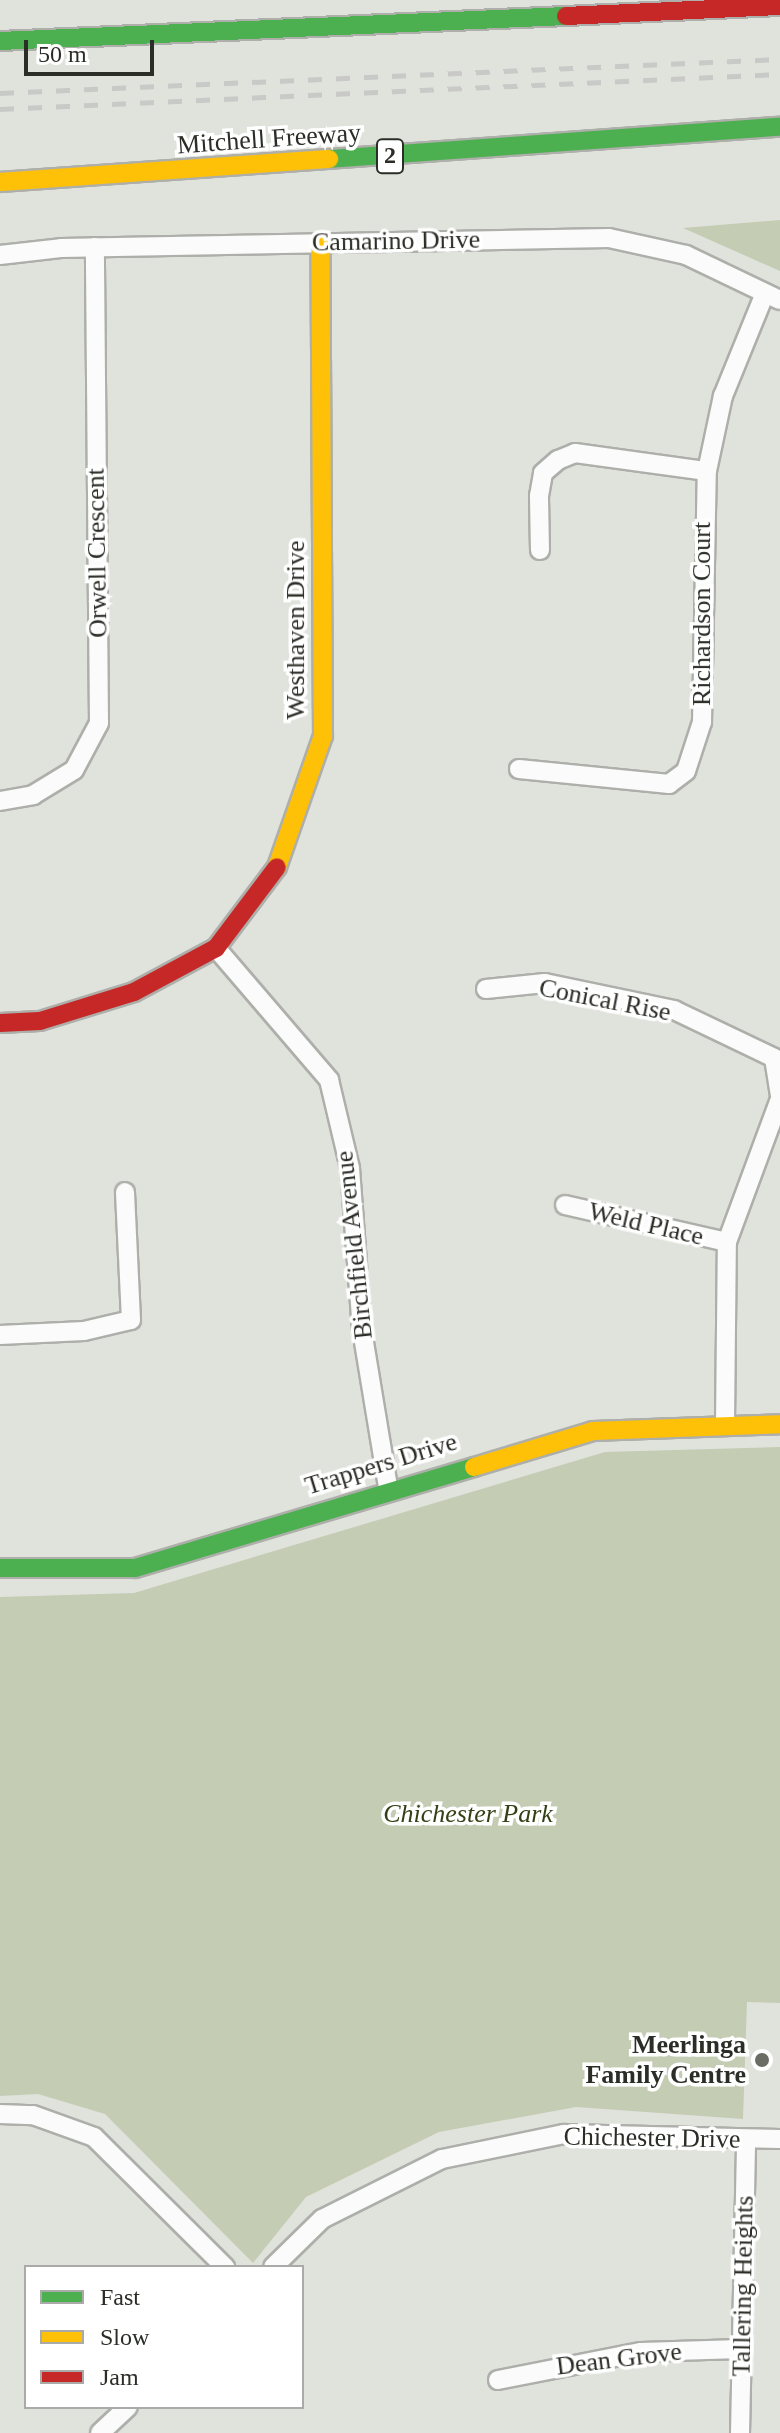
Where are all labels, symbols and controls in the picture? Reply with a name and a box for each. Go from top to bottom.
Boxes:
scale bar [28,24,158,74]
text: 50 m [38,41,87,67]
street label: Mitchell Freeway [176,117,362,161]
road number: 2 [376,136,404,176]
street label: Camarino Drive [312,224,480,258]
street label: Orwell Crescent [80,468,114,638]
street label: Richardson Court [686,522,718,706]
street label: Westhaven Drive [280,540,312,720]
street label: Conical Rise [536,972,674,1028]
street label: Birchfield Avenue [329,1148,379,1342]
street label: Weld Place [585,1196,707,1252]
street label: Trappers Drive [301,1426,461,1502]
park label: Chichester Park [383,1798,553,1830]
place label: Meerlinga Family Centre [585,2029,746,2090]
marker: Meerlinga Family Centre [753,2051,771,2069]
street label: Chichester Drive [563,2121,741,2155]
street label: Tallering Heights [726,2195,760,2377]
legend [24,2265,304,2409]
text: Fast [100,2284,140,2310]
text: Slow [100,2324,149,2350]
street label: Dean Grove [554,2336,684,2382]
text: Jam [100,2364,139,2390]

